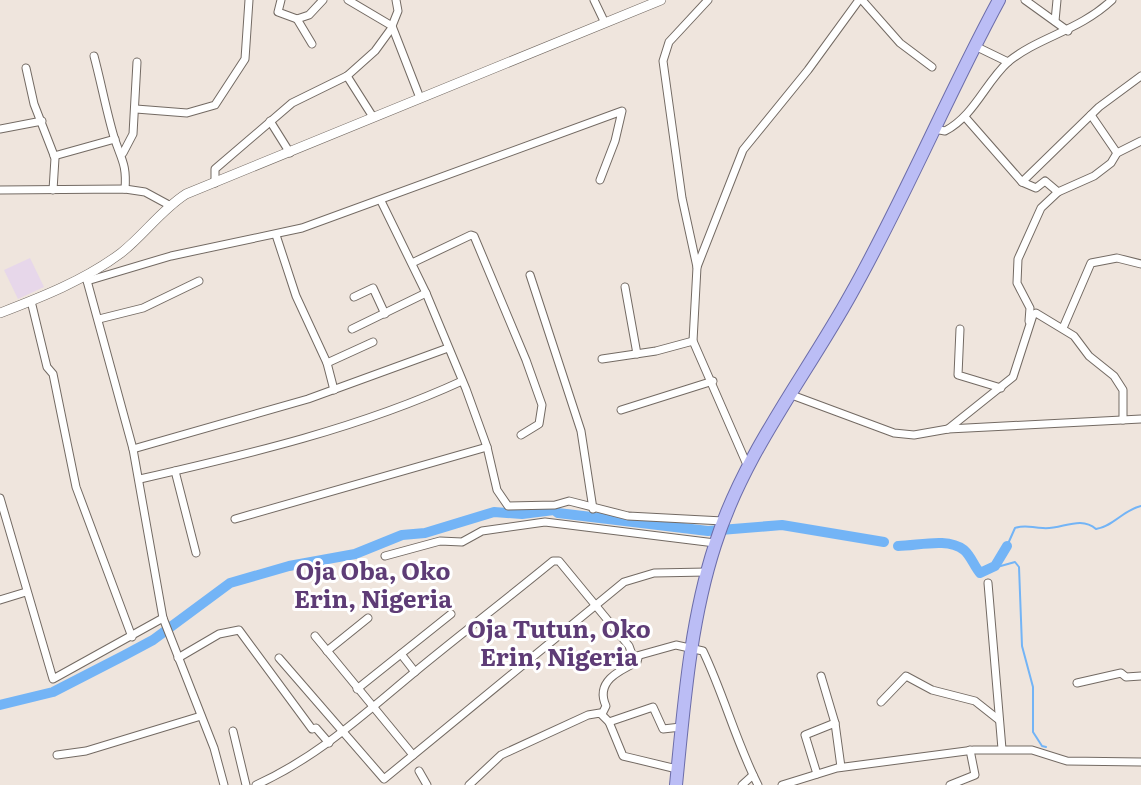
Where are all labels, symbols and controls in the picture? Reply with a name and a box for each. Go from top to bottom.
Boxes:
district label: Oja Oba, Oko Erin, Nigeria [294,552,452,615]
district label: Oja Tutun, Oko Erin, Nigeria [467,610,651,673]

